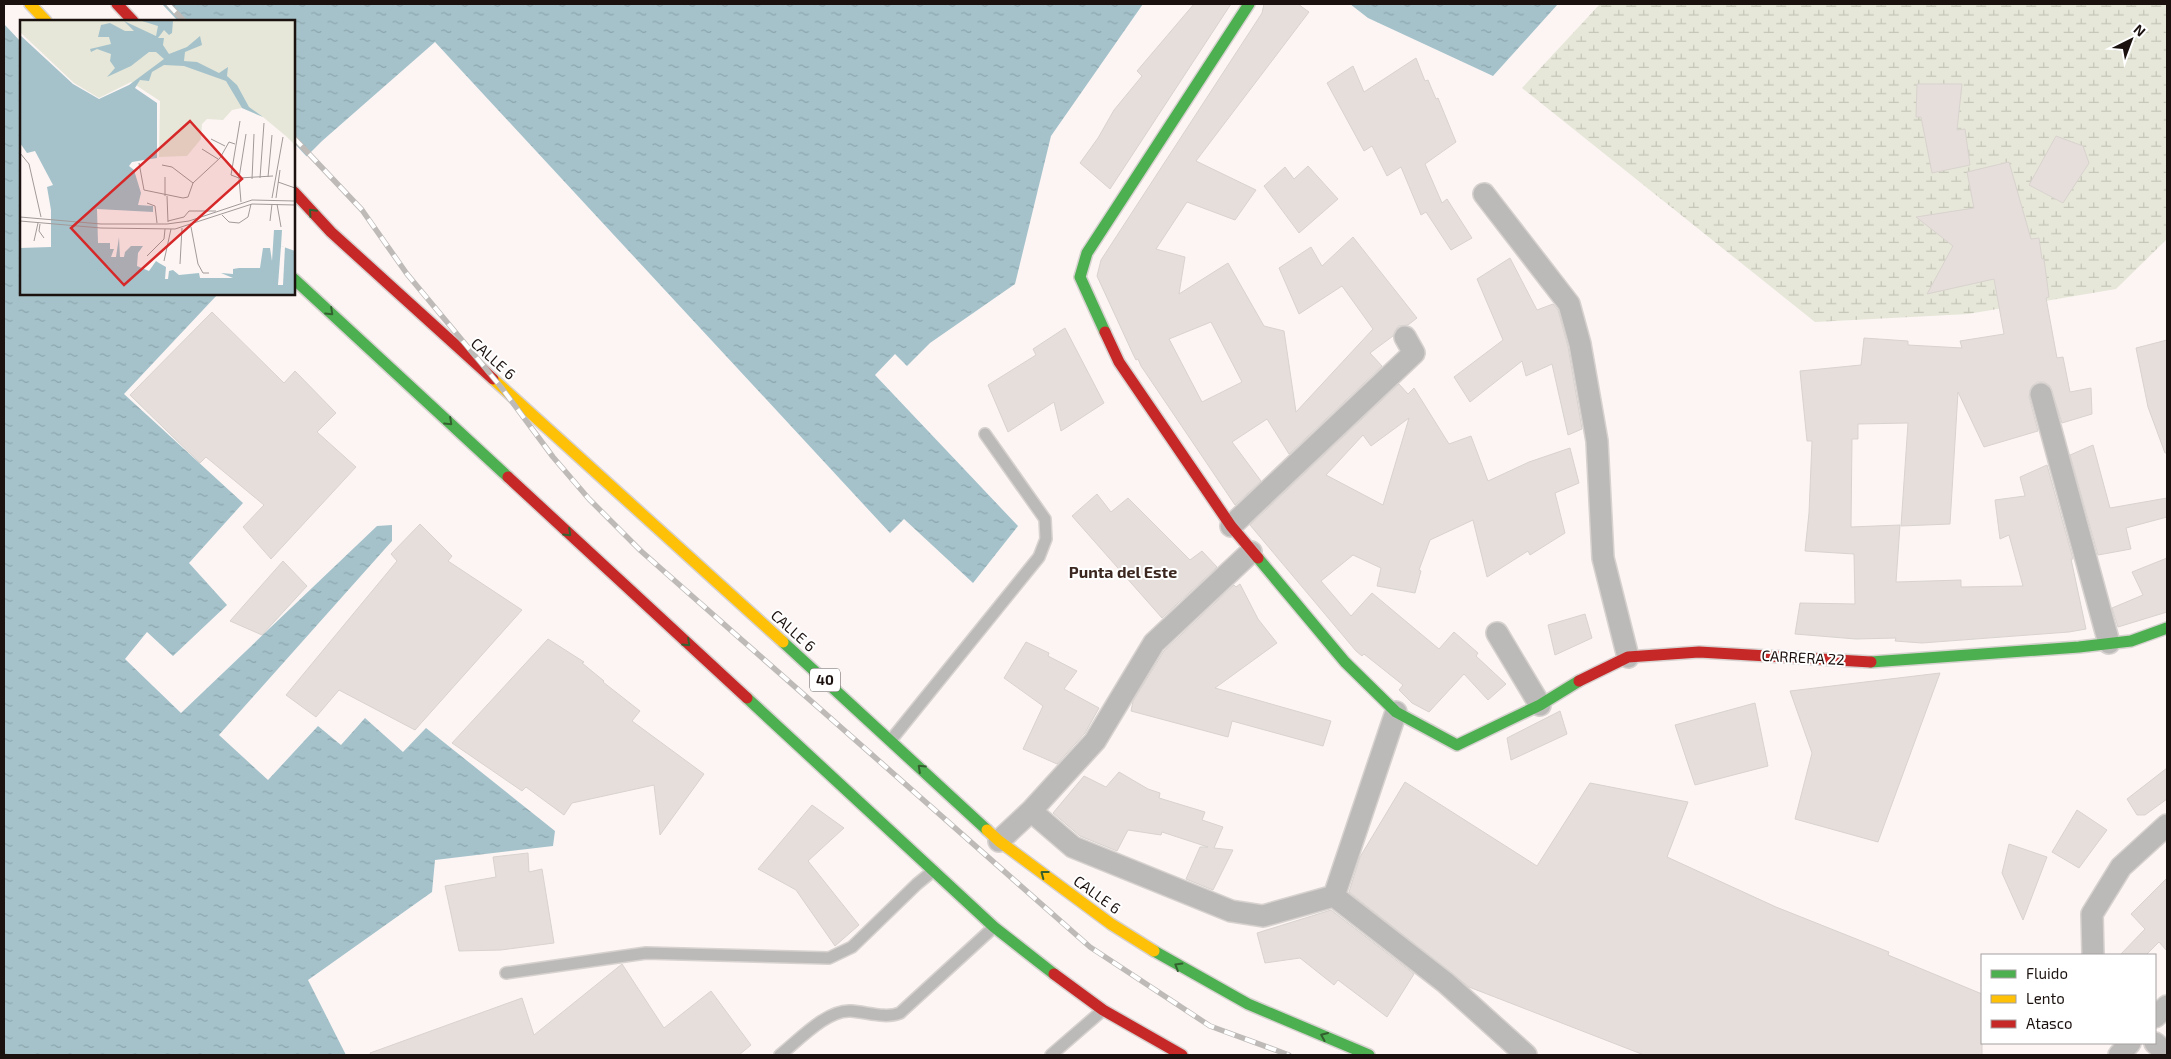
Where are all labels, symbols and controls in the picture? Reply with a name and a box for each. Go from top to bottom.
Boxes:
north arrow [2106,15,2156,65]
inset map [20,20,295,295]
text: N [2131,20,2149,40]
one-way arrow [309,209,318,218]
one-way arrow [324,306,333,315]
street label: CALLE 6 [468,334,520,383]
one-way arrow [443,416,452,425]
one-way arrow [562,527,571,536]
district label: Punta del Este [1069,562,1177,581]
street label: CALLE 6 [768,606,820,655]
one-way arrow [682,637,691,646]
street label: CARRERA 22 [1761,646,1845,668]
road number: 40 [810,668,840,692]
one-way arrow [918,765,927,774]
street label: CALLE 6 [1071,871,1125,917]
one-way arrow [1041,872,1050,880]
legend [1981,954,2156,1044]
one-way arrow [1175,962,1184,972]
text: Fluido [2026,964,2068,982]
text: Lento [2026,989,2065,1007]
text: Atasco [2026,1014,2072,1032]
one-way arrow [1320,1032,1329,1043]

